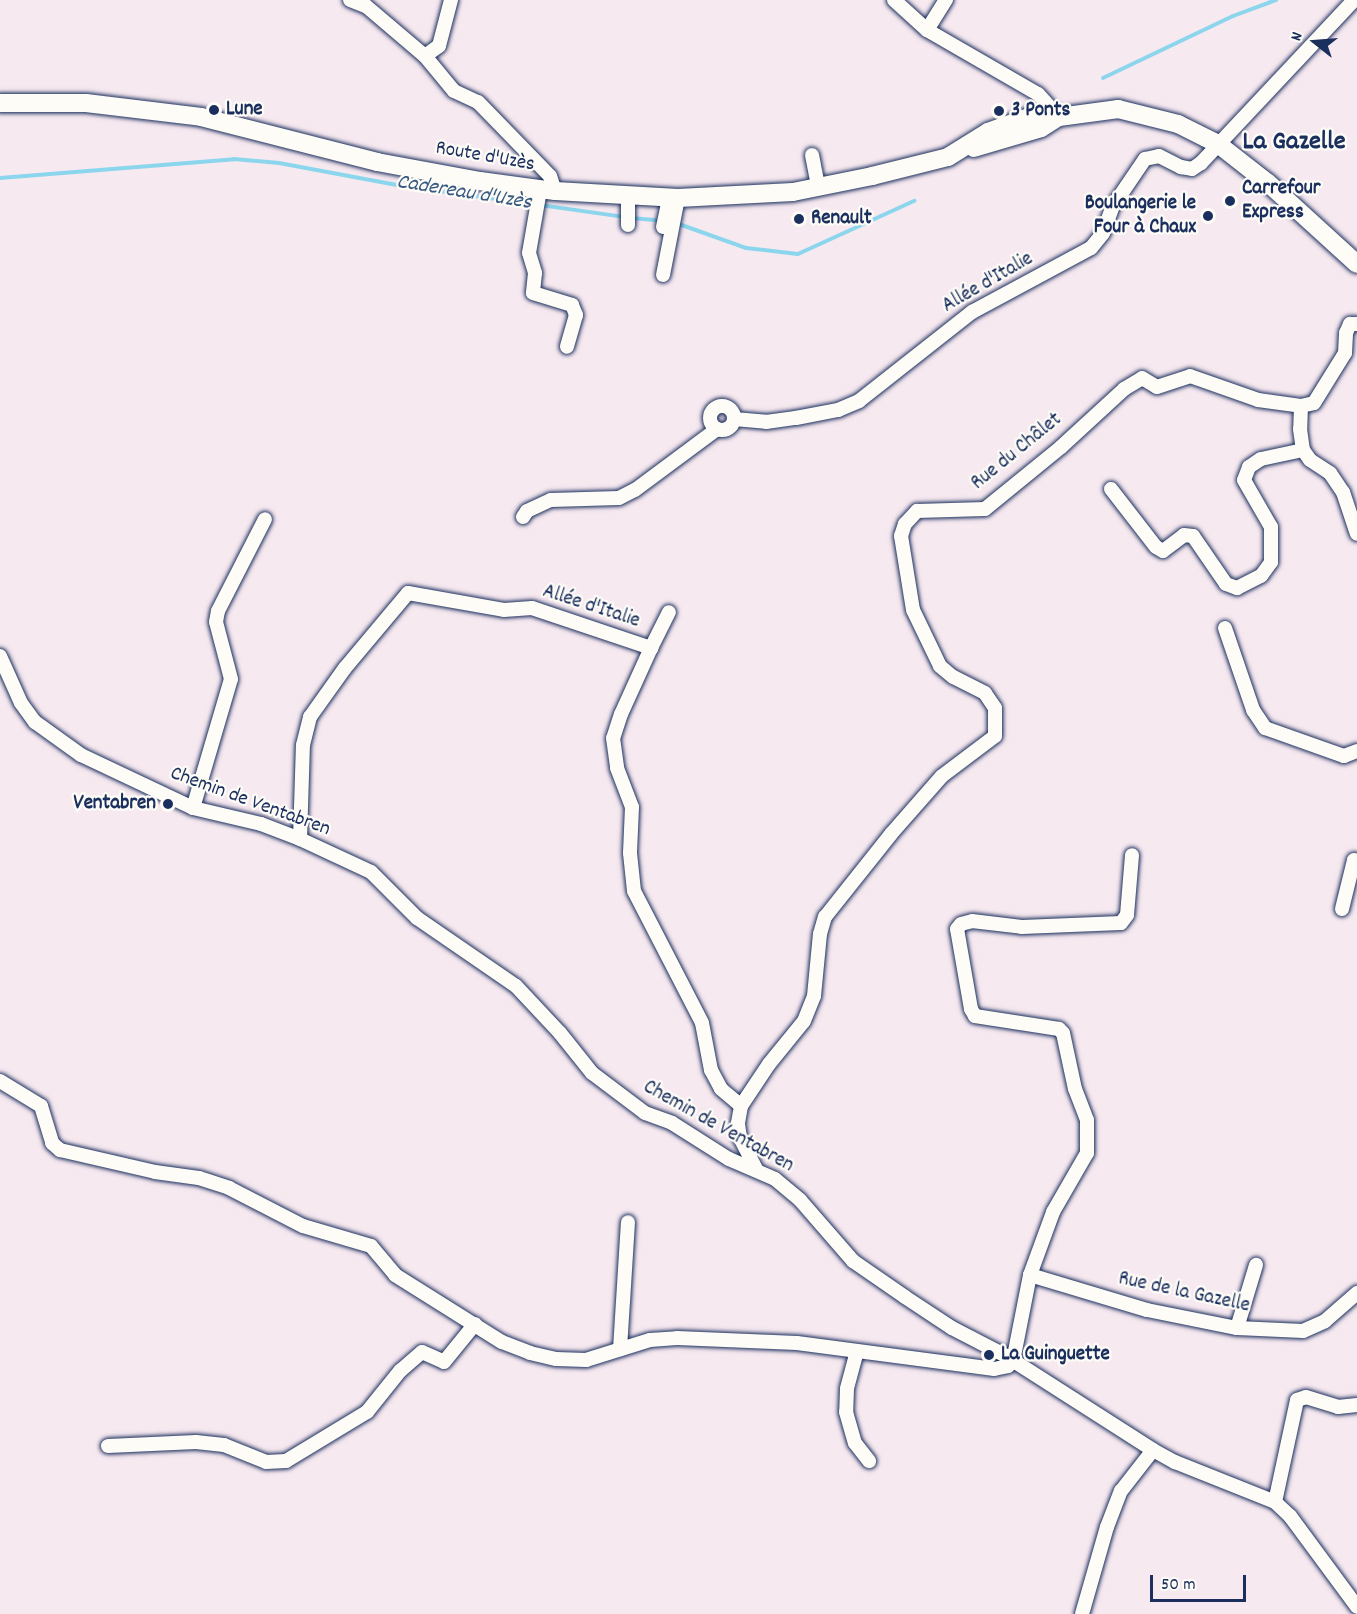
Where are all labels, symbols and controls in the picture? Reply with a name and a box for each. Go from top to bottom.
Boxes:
north arrow [1285,12,1345,72]
text: N [1285,29,1309,44]
place label: Lune [226,97,263,123]
place label: 3 Ponts [1011,98,1070,124]
marker: Lune [207,103,221,117]
marker: 3 Ponts [992,104,1006,118]
district label: La Gazelle [1242,127,1346,159]
street label: Route d'Uzès [433,136,537,178]
water label: Cadereau d'Uzès [395,169,533,217]
place label: Carrefour Express [1242,176,1321,226]
place label: Boulangerie le Four à Chaux [1085,191,1196,241]
marker: Carrefour Express [1223,194,1237,208]
place label: Renault [811,206,872,232]
marker: Boulangerie le Four à Chaux [1201,209,1215,223]
marker: Renault [792,212,806,226]
street label: Allée d'Italie [938,247,1038,319]
street label: Rue du Châlet [967,408,1067,496]
street label: Allée d'Italie [539,579,643,635]
street label: Chemin de Ventabren [167,761,333,843]
place label: Ventabren [74,791,156,817]
marker: Ventabren [161,797,175,811]
street label: Chemin de Ventabren [638,1075,798,1179]
street label: Rue de la Gazelle [1116,1267,1252,1319]
place label: La Guinguette [1001,1342,1110,1368]
marker: La Guinguette [982,1348,996,1362]
scale bar [1153,1563,1249,1601]
text: 50 m [1161,1573,1196,1598]

